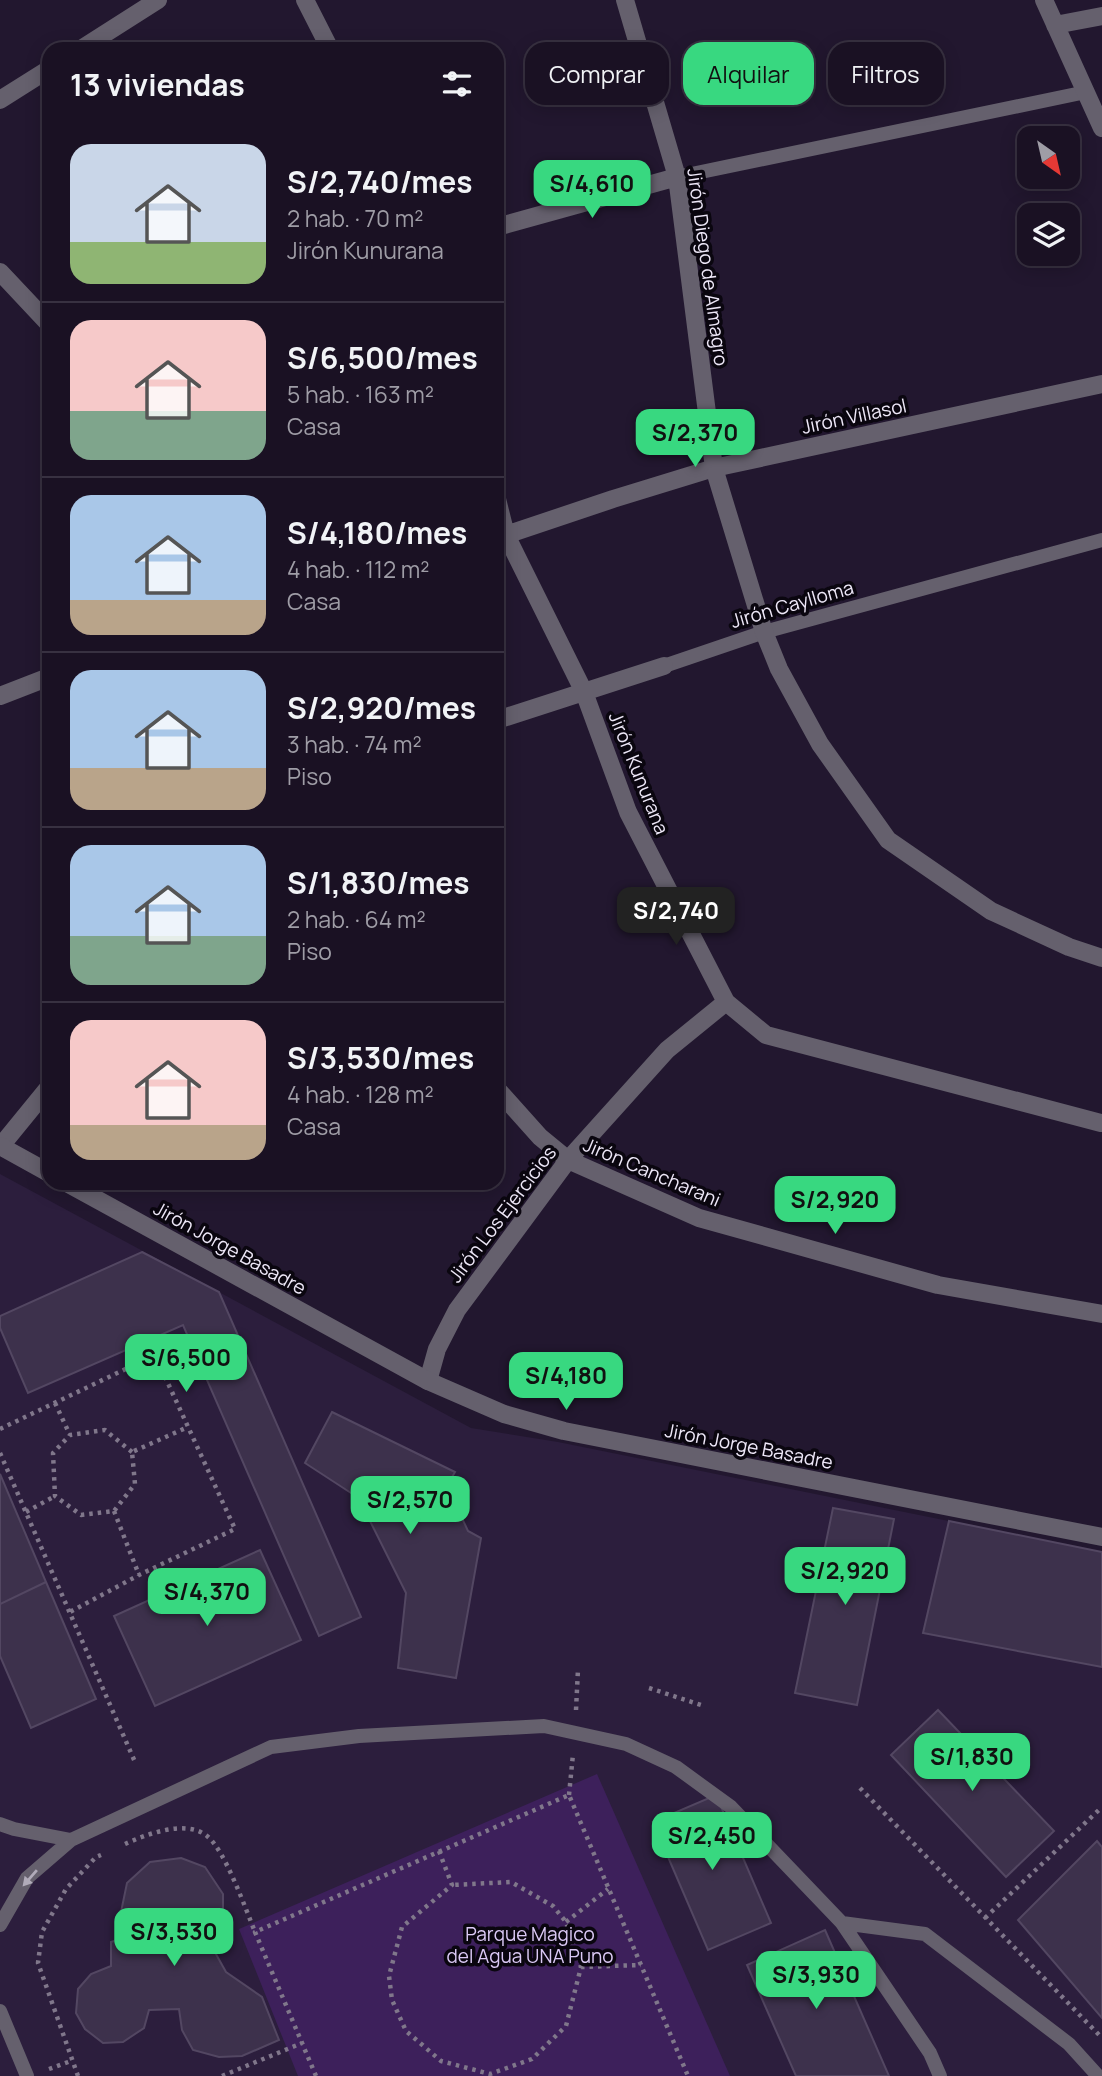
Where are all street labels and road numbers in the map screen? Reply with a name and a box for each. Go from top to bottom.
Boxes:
street label: Jirón Diego de Almagro [681,167,735,367]
street label: Jirón Villasol [799,392,909,440]
street label: Jirón Caylloma [728,574,856,634]
street label: Jirón Kunurana [603,708,675,838]
street label: Jirón Cancharani [579,1131,725,1213]
street label: Jirón Los Ejercicios [442,1140,562,1288]
street label: Jirón Jorge Basadre [149,1195,311,1301]
street label: Jirón Jorge Basadre [663,1417,835,1475]

